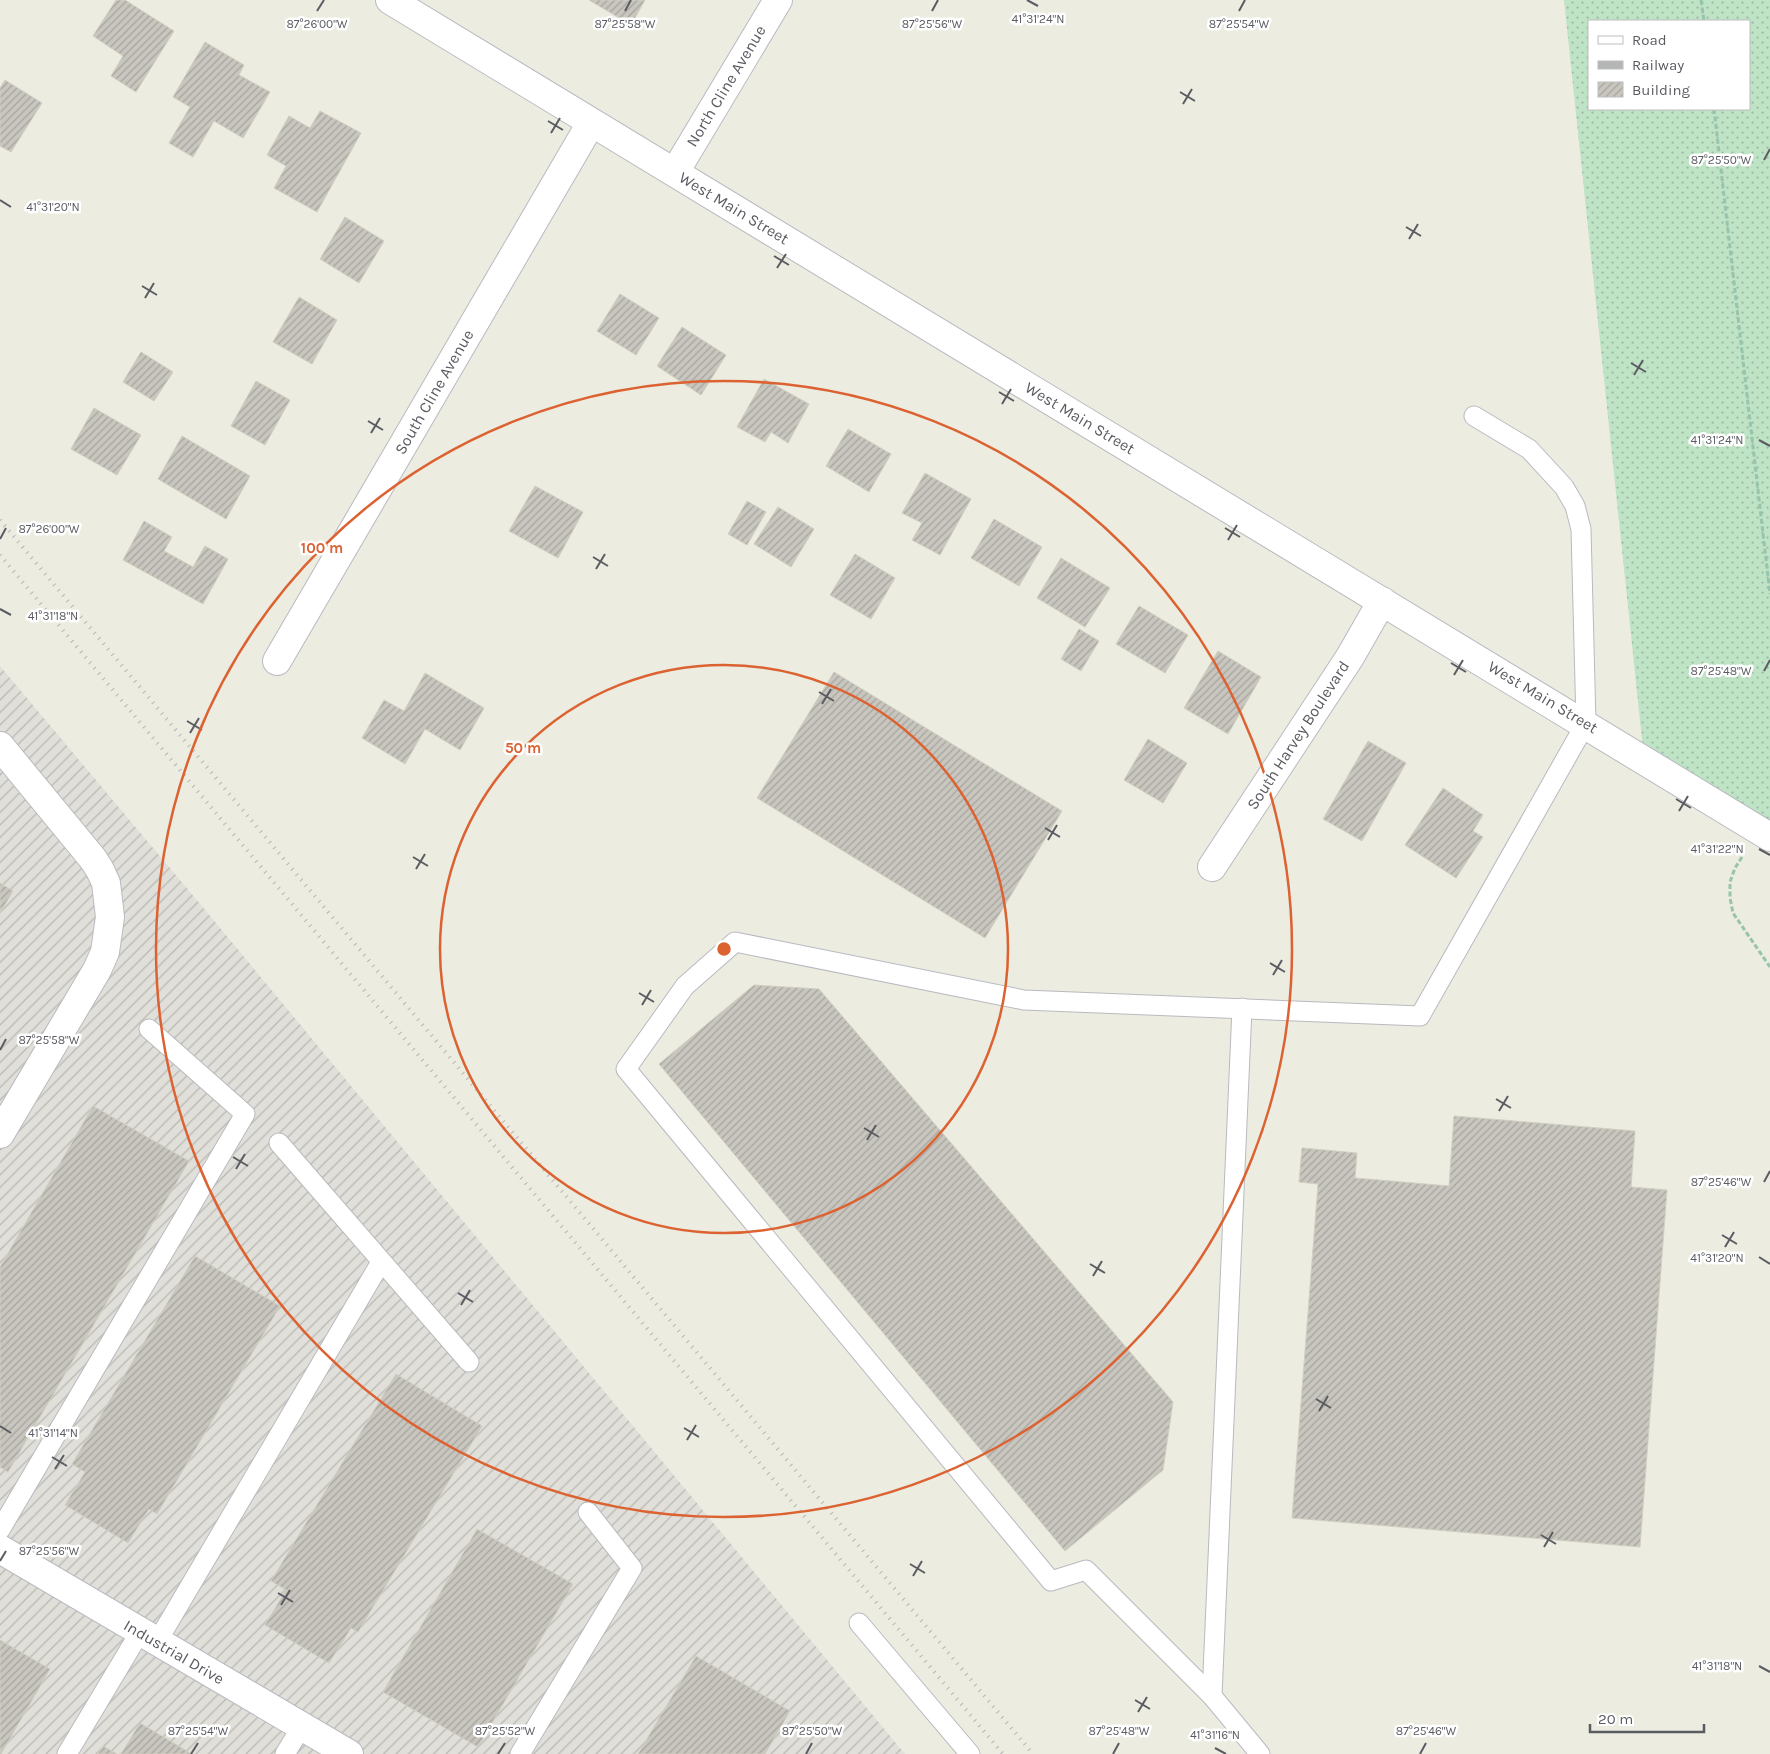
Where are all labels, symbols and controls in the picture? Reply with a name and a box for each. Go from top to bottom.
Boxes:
text: 41°31'24"N [1012,12,1064,26]
text: 87°26'00"W [286,17,348,31]
text: 87°25'58"W [595,17,656,31]
text: 87°25'56"W [902,17,963,31]
text: 87°25'54"W [1209,17,1269,31]
legend [1588,20,1750,110]
street label: North Cline Avenue [682,22,770,150]
text: Road [1632,31,1667,49]
text: Railway [1632,56,1684,74]
text: Building [1632,81,1690,99]
text: 87°25'50"W [1691,153,1752,167]
street label: West Main Street [676,168,792,248]
text: 41°31'20"N [26,200,80,214]
street label: South Cline Avenue [391,326,477,458]
street label: West Main Street [1022,378,1138,458]
text: 41°31'24"N [1691,433,1743,447]
text: 87°26'00"W [18,522,80,536]
text: 100 m [301,539,343,557]
text: 41°31'18"N [28,609,78,623]
street label: South Harvey Boulevard [1243,657,1353,813]
street label: West Main Street [1485,657,1601,737]
text: 87°25'48"W [1691,664,1752,678]
text: 50 m [505,739,541,757]
text: 41°31'22"N [1690,842,1744,856]
centre of rings [715,940,733,958]
text: 87°25'58"W [19,1033,80,1047]
text: 87°25'46"W [1691,1175,1751,1189]
text: 41°31'20"N [1690,1251,1744,1265]
text: 41°31'14"N [28,1426,78,1440]
text: 87°25'56"W [19,1544,80,1558]
street label: Industrial Drive [120,1616,228,1688]
text: 41°31'18"N [1692,1659,1742,1673]
scale bar [1590,1702,1704,1734]
text: 20 m [1598,1710,1633,1728]
text: 87°25'54"W [168,1724,228,1738]
text: 87°25'52"W [475,1724,536,1738]
text: 87°25'50"W [782,1724,843,1738]
text: 87°25'48"W [1089,1724,1150,1738]
text: 87°25'46"W [1396,1724,1456,1738]
text: 41°31'16"N [1190,1728,1240,1742]

